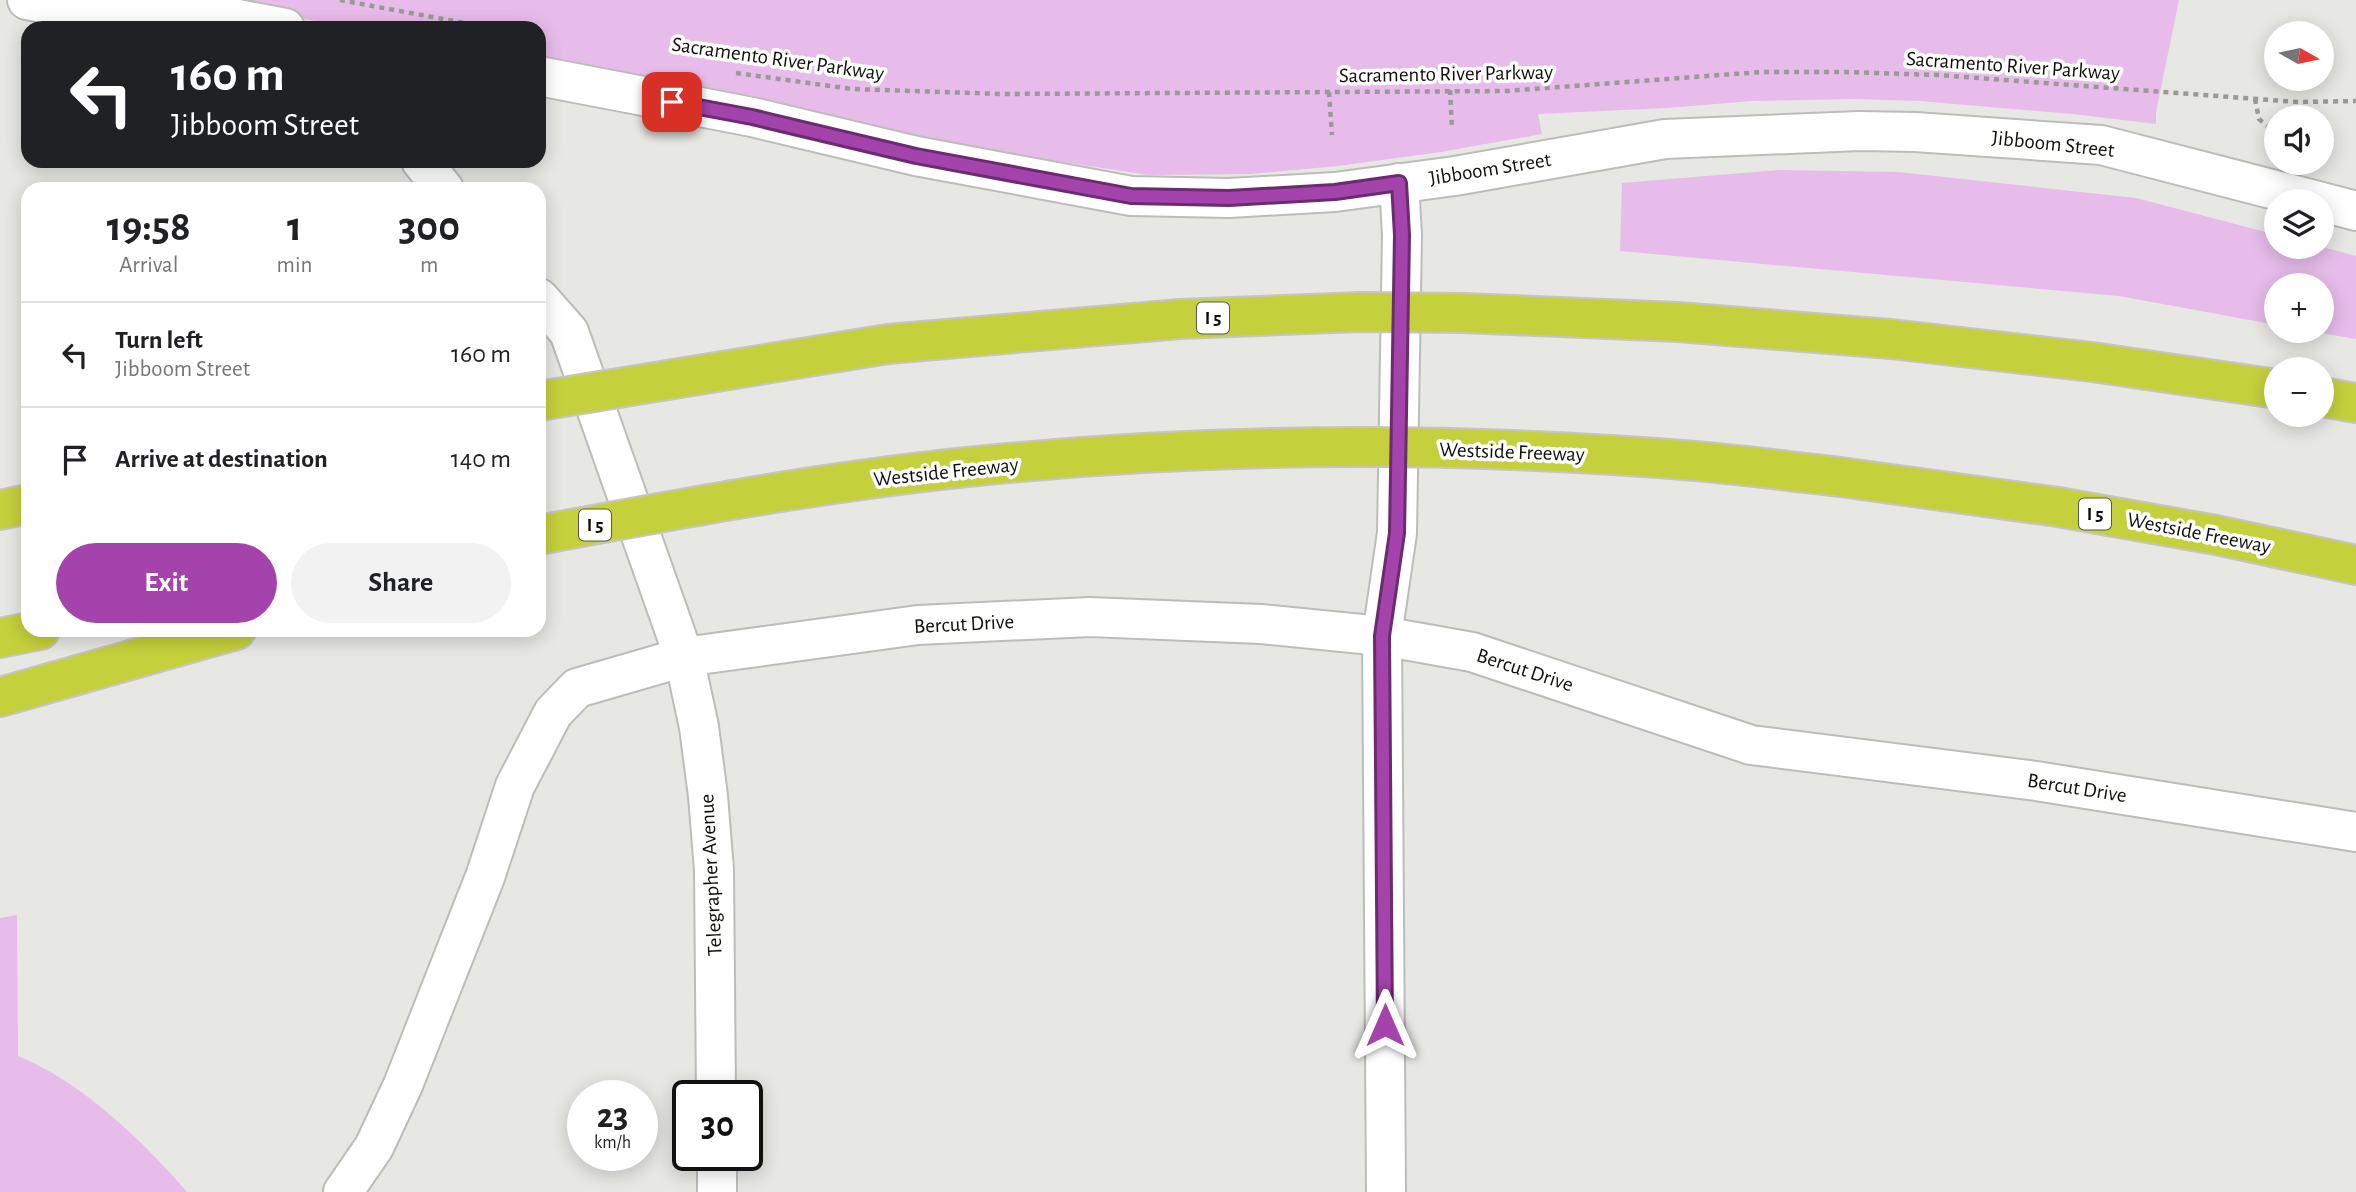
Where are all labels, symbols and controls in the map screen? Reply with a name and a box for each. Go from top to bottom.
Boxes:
north arrow [2264,21,2334,91]
map controls [2264,21,2334,427]
street label: Sacramento River Parkway [670,34,886,84]
street label: Sacramento River Parkway [1905,48,2121,84]
icon: left [56,49,147,140]
text: 160 m [171,51,285,100]
street label: Sacramento River Parkway [1339,62,1553,86]
pin [642,72,702,132]
icon: arrive [653,83,691,121]
button: sound [2264,105,2334,175]
text: Jibboom Street [171,109,359,141]
street label: Jibboom Street [1991,127,2116,161]
street label: Jibboom Street [1427,149,1553,189]
button: layers [2264,189,2334,259]
text: 19:58 [107,206,191,248]
text: 1 [287,206,302,248]
text: 300 [398,206,460,248]
text: Arrival [119,254,178,277]
text: min [277,254,312,277]
text: m [420,254,438,277]
button: + [2264,273,2334,343]
road number: I 5 [1197,302,1229,334]
text: Turn left [115,327,203,353]
icon: left [56,336,94,374]
text: 160 m [451,341,511,367]
button: − [2264,357,2334,427]
text: Jibboom Street [115,358,250,381]
street label: Westside Freeway [1439,439,1585,465]
icon: arrive [56,441,94,479]
text: Arrive at destination [115,446,328,472]
text: 140 m [451,446,511,472]
street label: Westside Freeway [873,454,1019,490]
road number: I 5 [2079,499,2111,530]
street label: Westside Freeway [2126,509,2272,557]
road number: I 5 [579,510,611,540]
button: Exit [56,543,277,623]
button: Share [291,543,511,623]
street label: Bercut Drive [913,611,1015,637]
street label: Bercut Drive [1474,645,1576,695]
street label: Bercut Drive [2026,770,2128,806]
street label: Telegrapher Avenue [696,793,726,957]
position arrow [1348,988,1422,1062]
speed limit sign: 30 [672,1080,763,1171]
text: 23 [597,1099,628,1134]
text: km/h [594,1134,631,1152]

